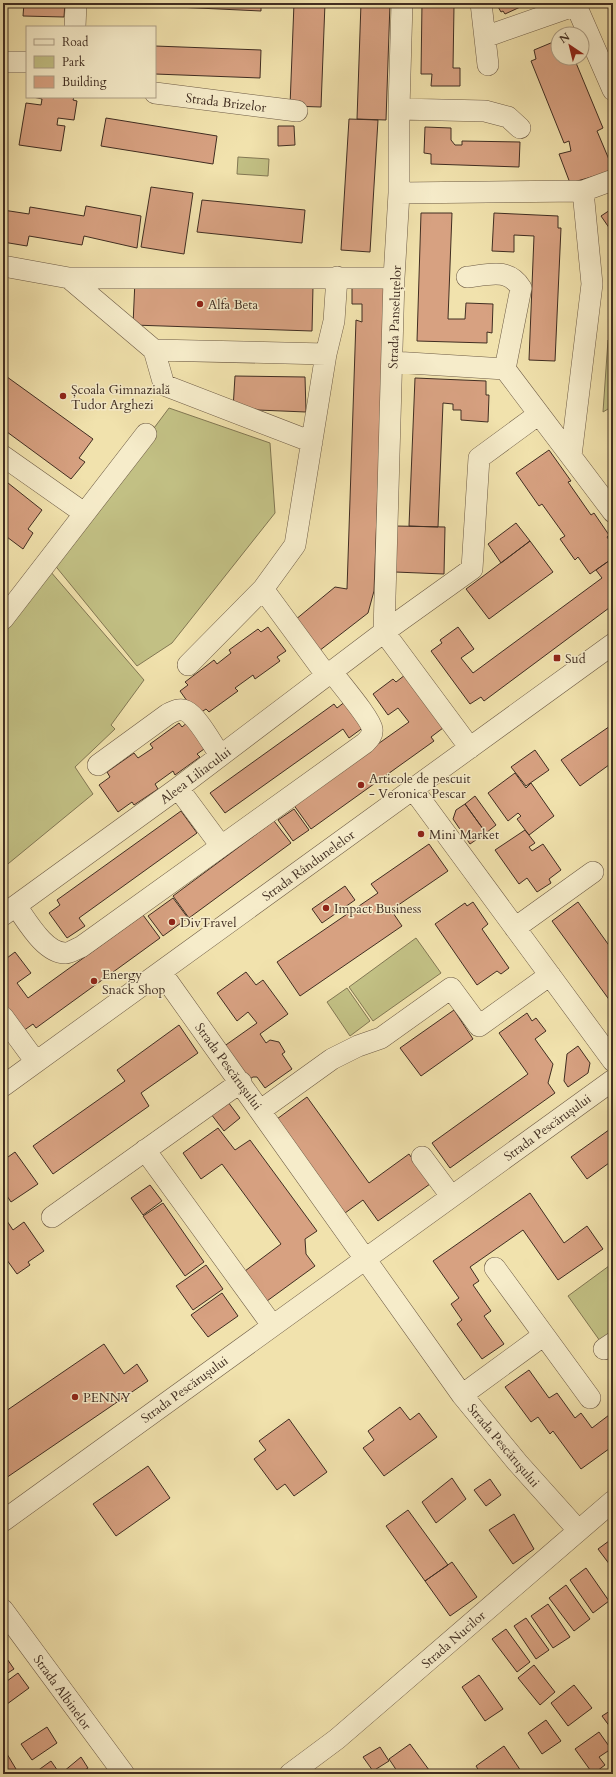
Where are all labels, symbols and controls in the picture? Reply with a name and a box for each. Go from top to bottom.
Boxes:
legend [26,26,156,98]
north arrow [550,26,590,66]
text: N [556,29,573,47]
text: Road [62,34,89,50]
text: Park [62,54,86,70]
text: Building [62,74,107,90]
street label: Strada Brizelor [185,89,267,117]
street label: Strada Panseluțelor [384,265,406,369]
place label: Alfa Beta [208,296,258,314]
marker: Alfa Beta [195,299,205,309]
place label: Școala Gimnazială Tudor Arghezi [71,381,171,414]
marker: Școala Gimnazială Tudor Arghezi [58,391,68,401]
place label: Sud [565,650,586,668]
marker: Sud [552,653,562,663]
street label: Aleea Liliacului [156,743,235,808]
place label: Articole de pescuit - Veronica Pescar [369,770,471,803]
marker: Articole de pescuit - Veronica Pescar [356,780,366,790]
street label: Strada Rândunelelor [259,826,359,906]
place label: Mini Market [429,826,499,844]
marker: Mini Market [416,829,426,839]
place label: Impact Business [334,900,421,918]
marker: Impact Business [321,903,331,913]
place label: DivTravel [180,914,237,932]
marker: DivTravel [167,917,177,927]
place label: Energy Snack Shop [102,966,166,999]
marker: Energy Snack Shop [89,976,99,986]
street label: Strada Pescărușului [190,1019,266,1114]
street label: Strada Pescărușului [500,1090,595,1166]
street label: Strada Pescărușului [137,1352,232,1428]
place label: PENNY [83,1389,131,1407]
marker: PENNY [70,1392,80,1402]
street label: Strada Pescărușului [463,1400,544,1491]
street label: Strada Nucilor [418,1607,490,1673]
street label: Strada Albinelor [29,1651,96,1734]

